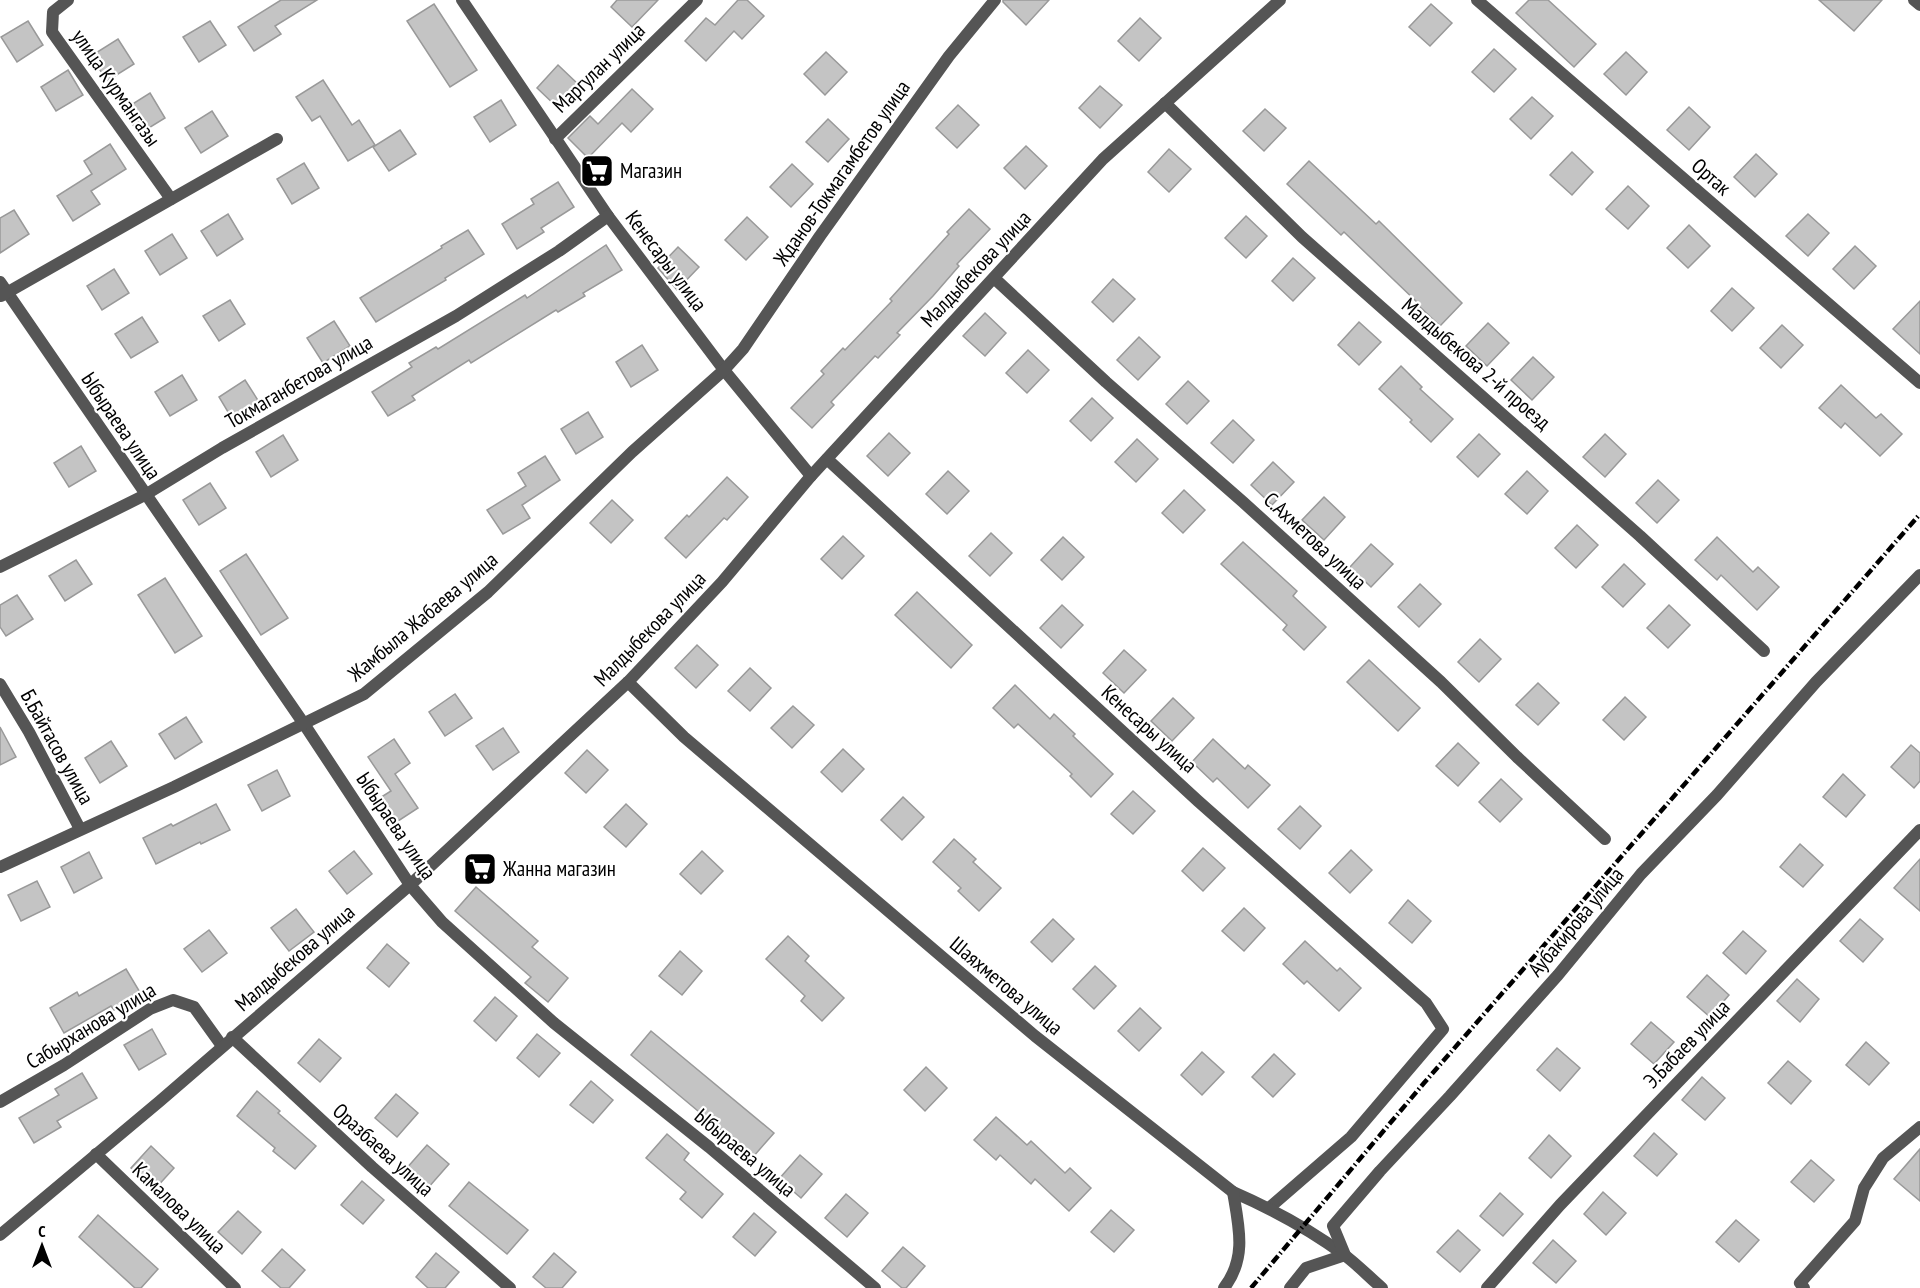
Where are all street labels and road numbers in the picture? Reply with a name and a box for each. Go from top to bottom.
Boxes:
street label: Маргулан улица [547,17,651,118]
street label: улица Курмангазы [66,24,167,151]
street label: Жданов-Токмагамбетов улица [767,75,916,272]
street label: Ортак [1686,152,1737,201]
street label: Кенесары улица [620,205,713,316]
street label: Малдыбекова улица [915,205,1037,333]
street label: Малдыбекова 2-й проезд [1396,292,1556,436]
street label: Токмаганбетова улица [221,329,377,435]
street label: Ыбыраева улица [76,367,167,485]
street label: С.Ахметова улица [1258,486,1372,595]
street label: Жамбыла Жабаева улица [341,546,503,688]
street label: Малдыбекова улица [588,565,711,692]
street label: Кенесары улица [1096,679,1203,779]
street label: Б.Байтасов улица [15,685,100,809]
street label: Ыбыраева улица [351,767,442,885]
street label: Аубакирова улица [1522,861,1629,982]
street label: Малдыбекова улица [229,898,360,1017]
street label: Шаяхметова улица [944,930,1068,1041]
street label: Сабырханова улица [21,976,161,1075]
street label: Э.Бабаев улица [1638,994,1736,1094]
street label: Оразбаева улица [327,1097,440,1202]
street label: Ыбыраева улица [689,1102,801,1203]
street label: Камалова улица [127,1156,232,1259]

